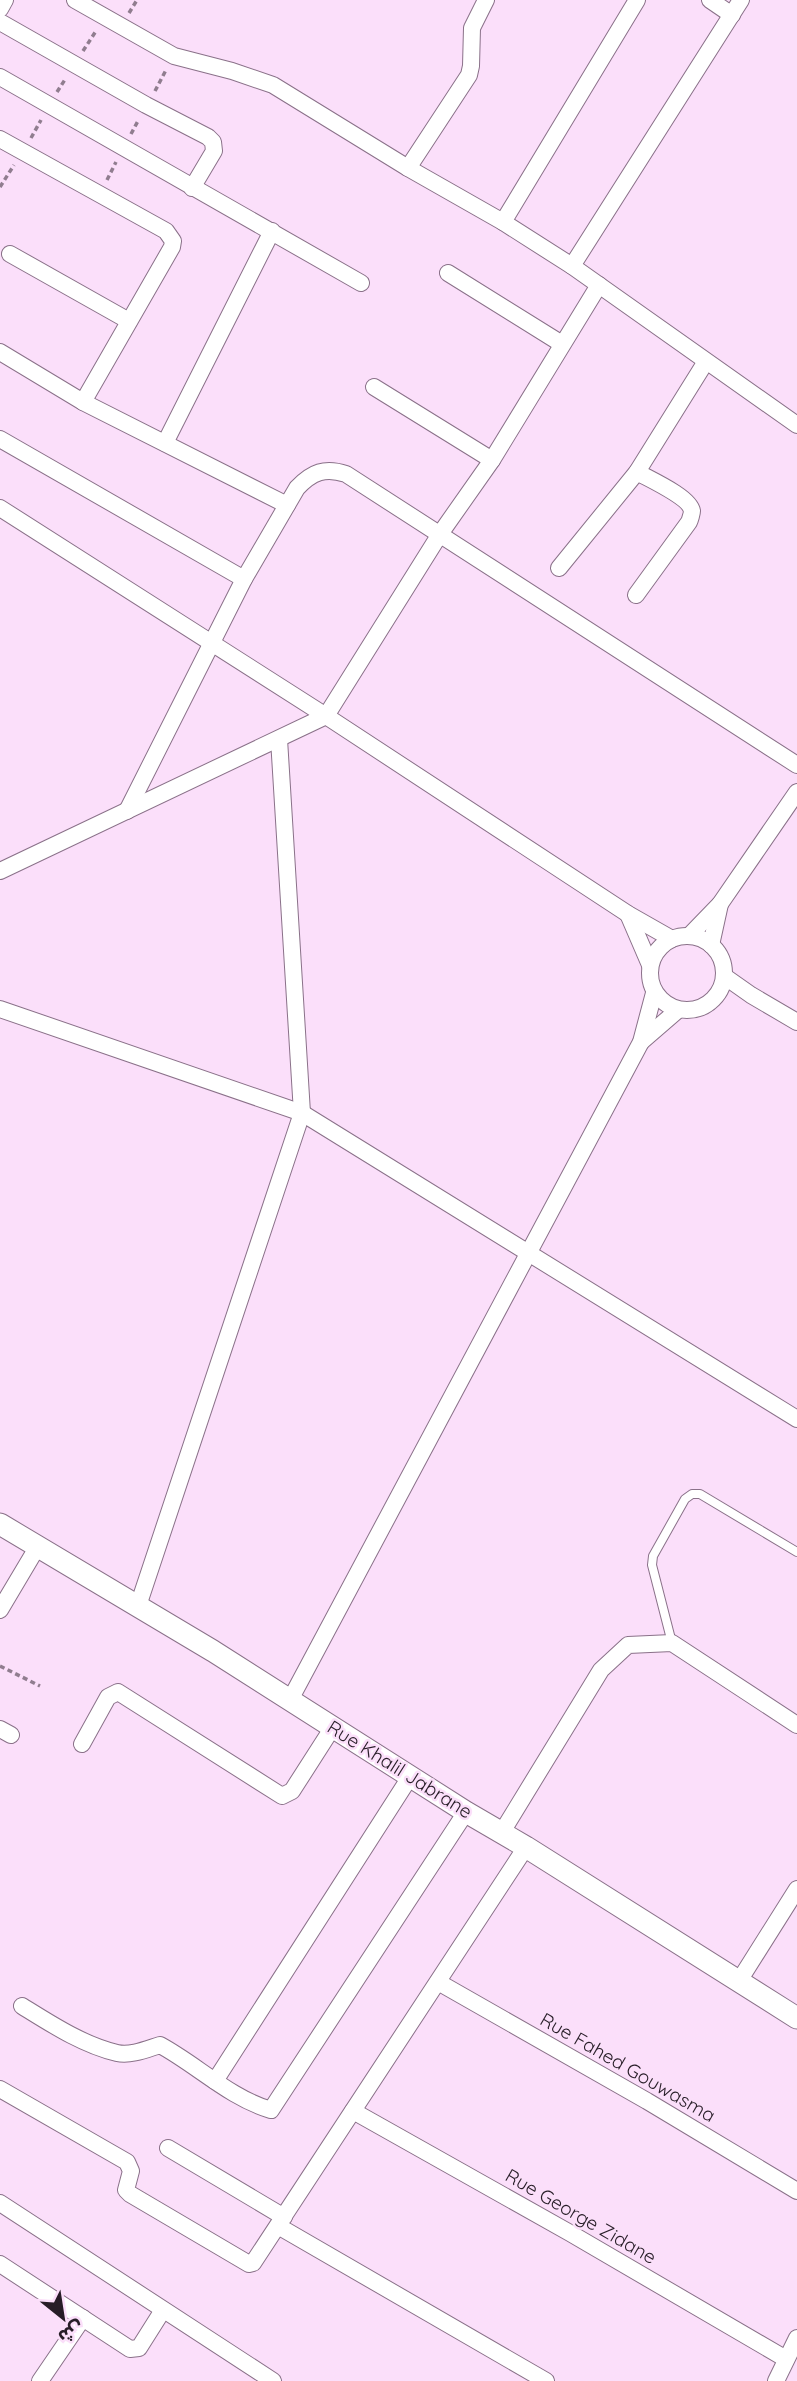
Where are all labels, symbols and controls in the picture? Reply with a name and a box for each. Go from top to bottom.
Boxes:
street label: Rue Khalil Jabrane [323,1715,477,1823]
street label: Rue Fahed Gouwasma [536,2007,720,2127]
street label: Rue George Zidane [501,2163,661,2269]
north arrow [28,2283,98,2353]
text: ش [54,2316,89,2350]

